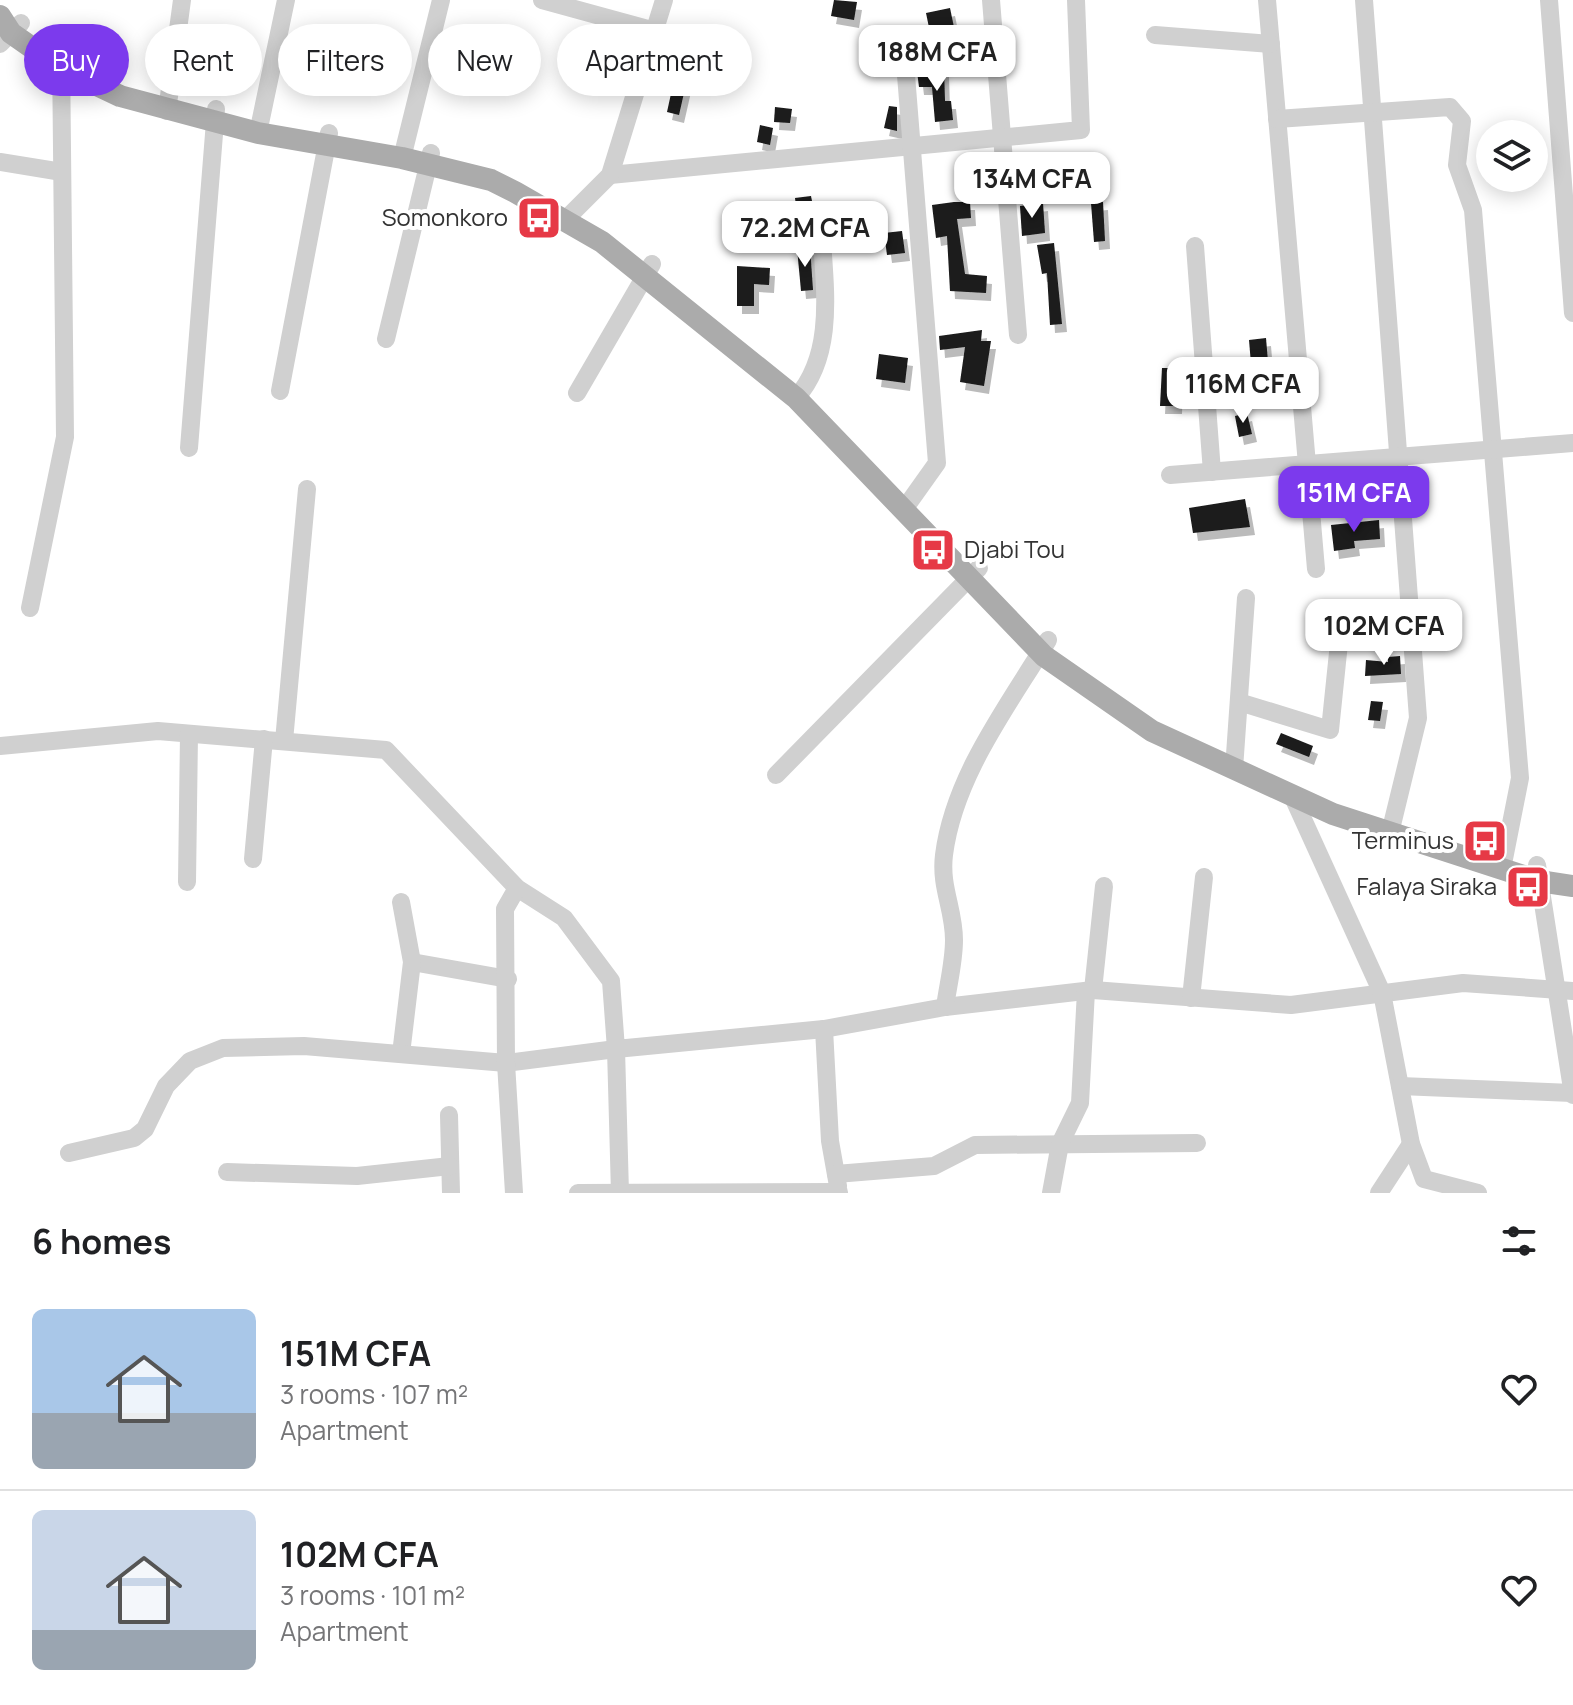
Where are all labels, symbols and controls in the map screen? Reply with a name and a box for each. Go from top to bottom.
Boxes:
chip: Buy [24,24,129,96]
chip: Rent [145,24,262,96]
chip: Filters [278,24,412,96]
chip: New [428,24,541,96]
chip: Apartment [557,24,752,96]
pin: 188M CFA [854,25,1020,93]
text: 188M CFA [877,33,997,69]
map controls [1476,120,1548,192]
button: layers [1476,120,1548,192]
pin: 134M CFA [949,152,1115,220]
text: 134M CFA [972,160,1092,196]
bus stop icon: Somonkoro [515,194,563,242]
place label: Somonkoro [382,200,508,233]
pin: 72.2M CFA [713,201,897,269]
text: 72.2M CFA [740,209,870,245]
pin: 116M CFA [1160,357,1326,425]
text: 116M CFA [1185,365,1301,401]
pin: 151M CFA [1271,466,1437,534]
text: 151M CFA [1296,474,1412,510]
bus stop icon: Djabi Tou [909,526,957,574]
place label: Djabi Tou [964,532,1065,565]
pin: 102M CFA [1301,599,1467,667]
text: 102M CFA [1323,607,1445,643]
bus stop icon: Terminus [1461,817,1509,865]
place label: Terminus [1352,823,1454,856]
bus stop icon: Falaya Siraka [1504,863,1552,911]
place label: Falaya Siraka [1356,869,1497,902]
text: 6 homes [32,1218,171,1264]
icon: filters [1497,1219,1541,1263]
text: 151M CFA [280,1330,431,1376]
icon: home [96,1341,192,1437]
icon: heart [1497,1367,1541,1411]
text: 3 rooms · 107 m² [280,1376,468,1412]
text: Apartment [280,1412,409,1448]
text: 102M CFA [280,1531,439,1577]
icon: home [96,1542,192,1638]
icon: heart [1497,1568,1541,1612]
text: 3 rooms · 101 m² [280,1577,465,1613]
text: Apartment [280,1613,409,1649]

